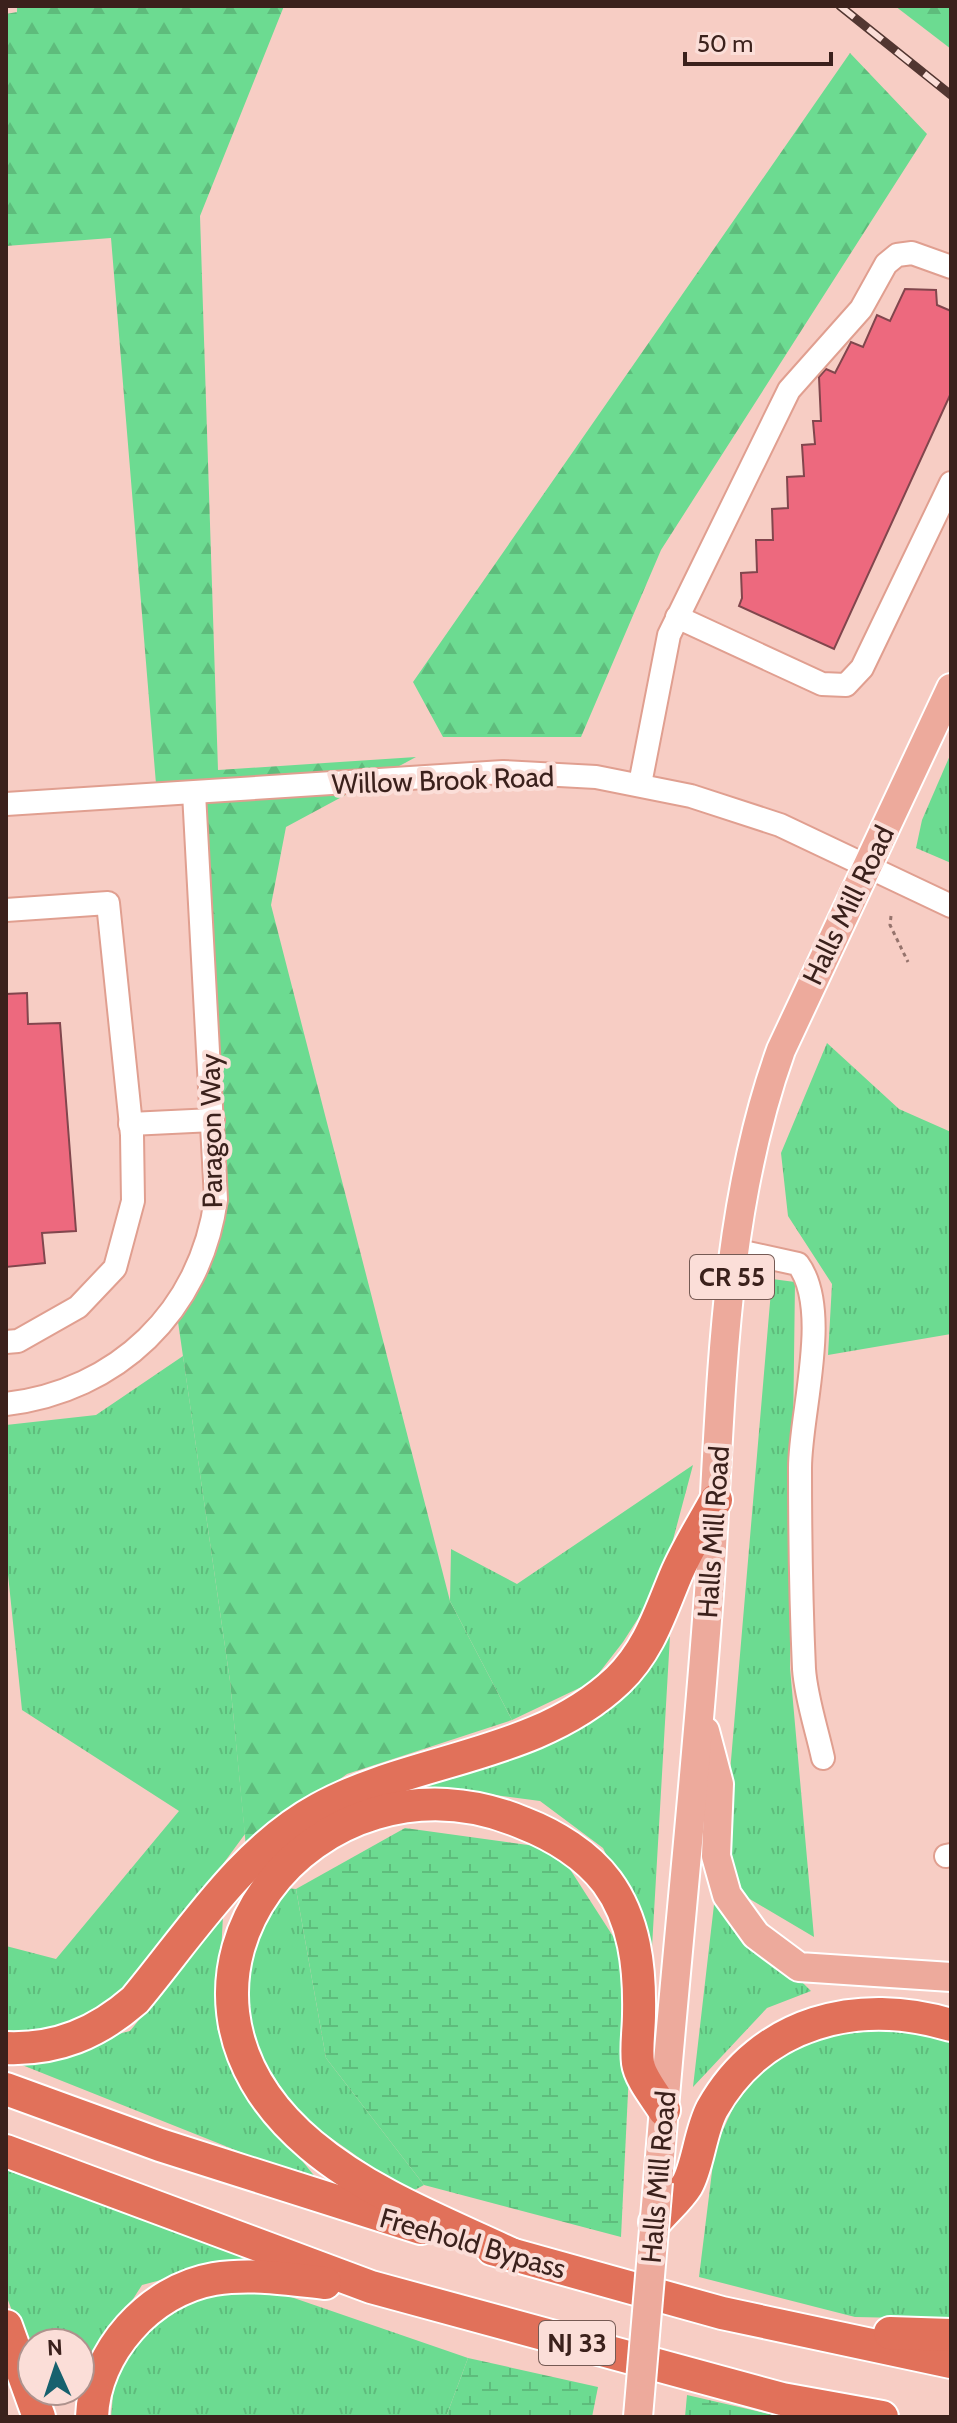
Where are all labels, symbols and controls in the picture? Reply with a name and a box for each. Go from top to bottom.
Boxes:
scale bar [685,16,831,66]
text: 50 m [697,29,753,58]
street label: Willow Brook Road [331,759,555,801]
street label: Halls Mill Road [795,820,901,990]
street label: Paragon Way [193,1053,229,1209]
road number: CR 55 [690,1255,774,1299]
street label: Halls Mill Road [690,1445,736,1619]
street label: Halls Mill Road [634,2090,682,2264]
street label: Freehold Bypass [376,2200,570,2286]
road number: NJ 33 [539,2321,615,2365]
north arrow [16,2327,96,2407]
text: N [47,2334,63,2361]

